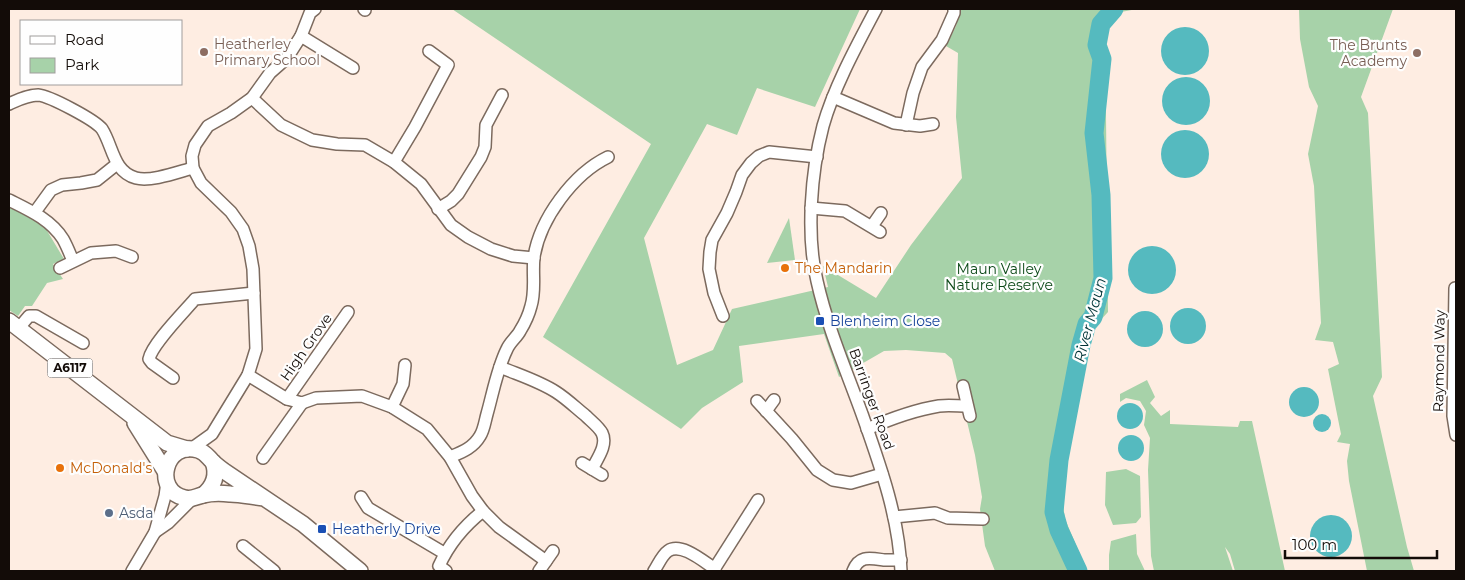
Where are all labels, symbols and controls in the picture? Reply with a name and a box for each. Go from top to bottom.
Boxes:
legend [20,20,182,85]
text: Road [65,30,104,49]
place label: Heatherley Primary School [214,35,320,69]
place label: The Brunts Academy [1330,36,1407,70]
marker: Heatherley Primary School [198,46,210,58]
marker: The Brunts Academy [1411,47,1423,59]
text: Park [65,55,99,74]
place label: The Mandarin [795,259,892,277]
park label: Maun Valley Nature Reserve [945,260,1053,294]
marker: The Mandarin [779,262,791,274]
water label: River Maun [1069,276,1110,364]
street label: Raymond Way [1429,309,1449,412]
street label: High Grove [276,310,336,384]
place label: Blenheim Close [830,312,940,330]
marker: Blenheim Close [814,315,826,327]
street label: Barringer Road [845,346,899,452]
road number: A6117 [48,358,92,378]
place label: McDonald's [70,459,152,477]
marker: McDonald's [54,462,66,474]
place label: Asda [119,504,154,522]
marker: Asda [103,507,115,519]
place label: Heatherly Drive [332,520,441,538]
marker: Heatherly Drive [316,523,328,535]
scale bar [1285,528,1438,560]
text: 100 m [1292,535,1337,554]

